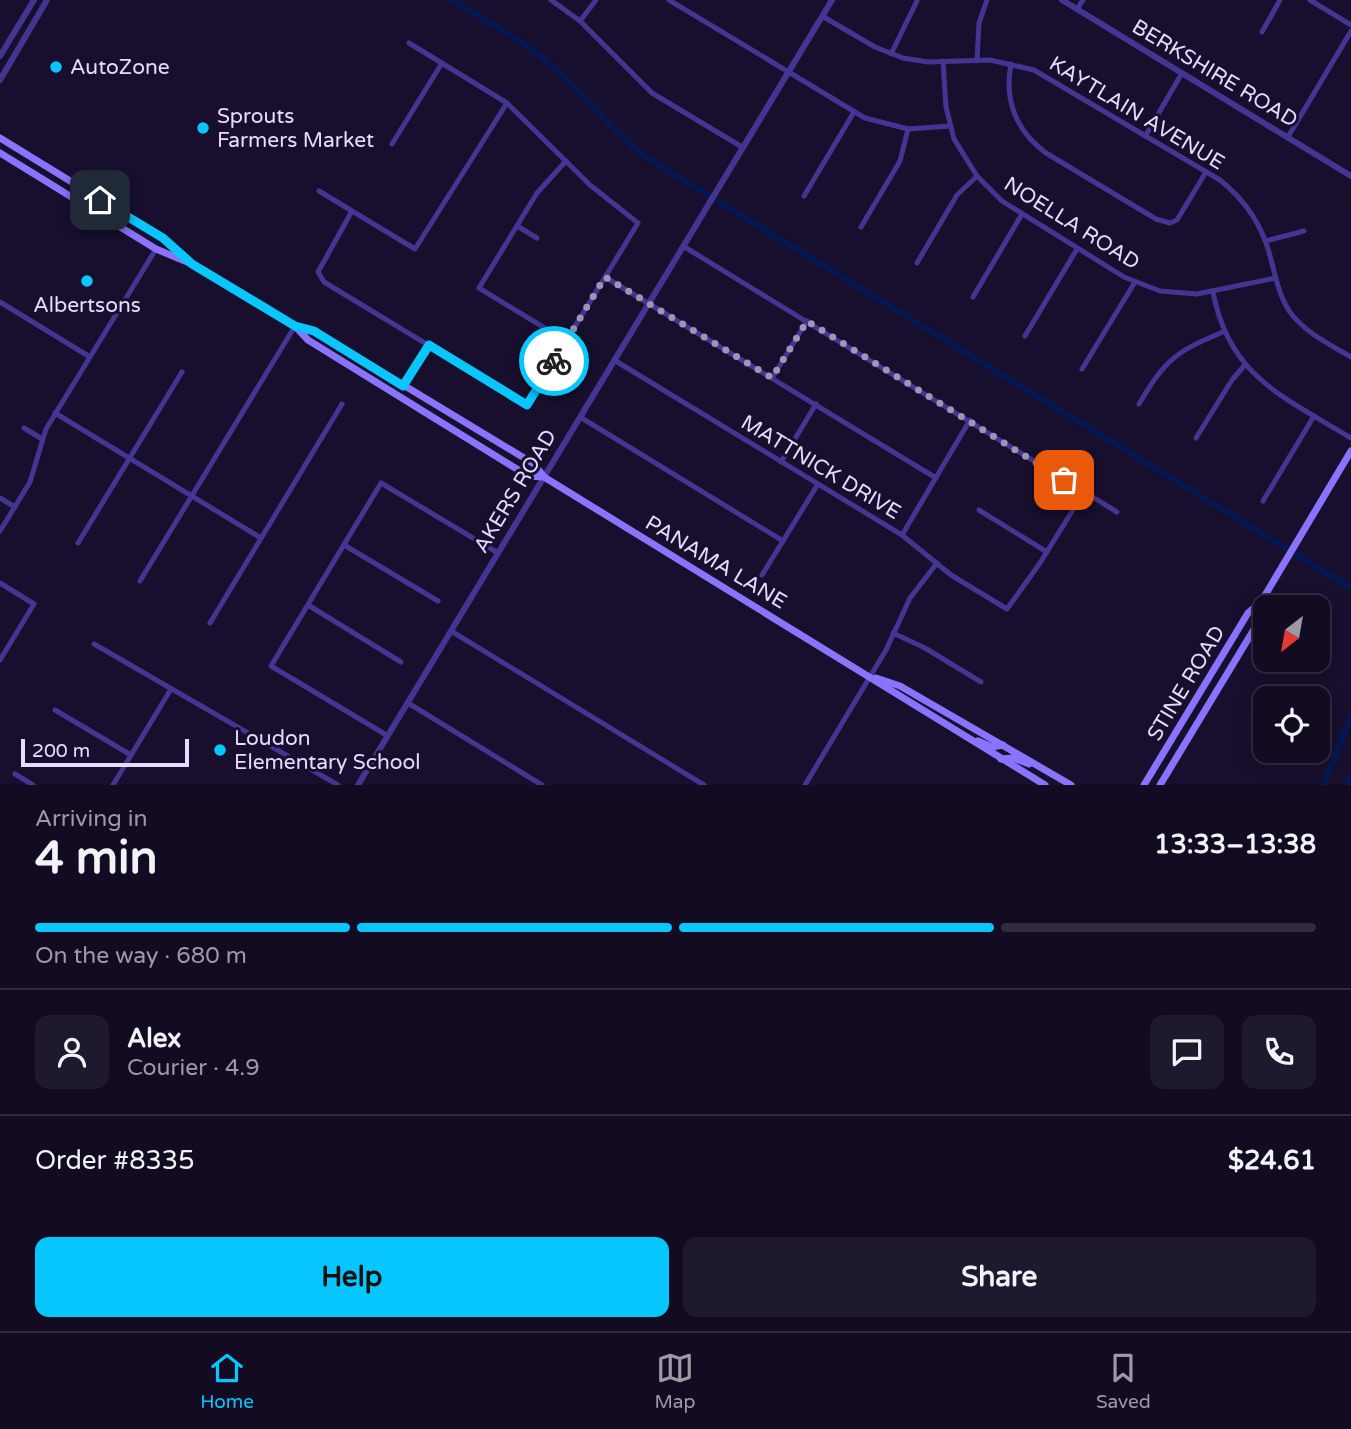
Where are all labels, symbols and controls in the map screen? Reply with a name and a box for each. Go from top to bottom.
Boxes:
street label: BERKSHIRE ROAD [1127,14,1302,133]
street label: KAYTLAIN AVENUE [1045,51,1229,176]
place label: AutoZone [70,55,170,80]
marker: AutoZone [48,59,64,75]
place label: Sprouts Farmers Market [217,104,374,153]
marker: Sprouts Farmers Market [195,120,211,136]
pin [70,170,130,230]
street label: NOELLA ROAD [999,172,1144,275]
icon: home [81,181,119,219]
marker: Albertsons [79,273,95,289]
place label: Albertsons [33,293,141,318]
courier [519,326,589,396]
icon: bike [535,342,573,380]
street label: MATTNICK DRIVE [736,410,905,525]
street label: AKERS ROAD [469,425,562,558]
pin [1034,450,1094,510]
icon: bag [1045,461,1083,499]
street label: PANAMA LANE [641,510,791,614]
north arrow [1253,595,1330,672]
map controls [1253,595,1330,763]
street label: STINE ROAD [1142,621,1231,745]
button: locate [1253,686,1330,763]
place label: Loudon Elementary School [234,726,421,775]
scale bar [21,736,189,768]
text: 200 m [32,740,90,762]
marker: Loudon Elementary School [212,742,228,758]
text: Arriving in [35,805,148,833]
text: 13:33–13:38 [1154,829,1316,860]
text: 4 min [35,831,158,886]
text: On the way · 680 m [35,942,247,970]
button: person [35,1015,109,1089]
button: chat [1150,1015,1224,1089]
button: phone [1242,1015,1316,1089]
text: Alex [127,1023,181,1054]
text: Courier · 4.9 [127,1054,260,1082]
text: Order #8335 [35,1145,195,1176]
text: $24.61 [1228,1145,1316,1176]
button: Help [35,1237,669,1317]
button: Share [683,1237,1316,1317]
tab: Home [200,1349,254,1413]
tab: Map [654,1349,695,1413]
tab: Saved [1096,1349,1151,1413]

